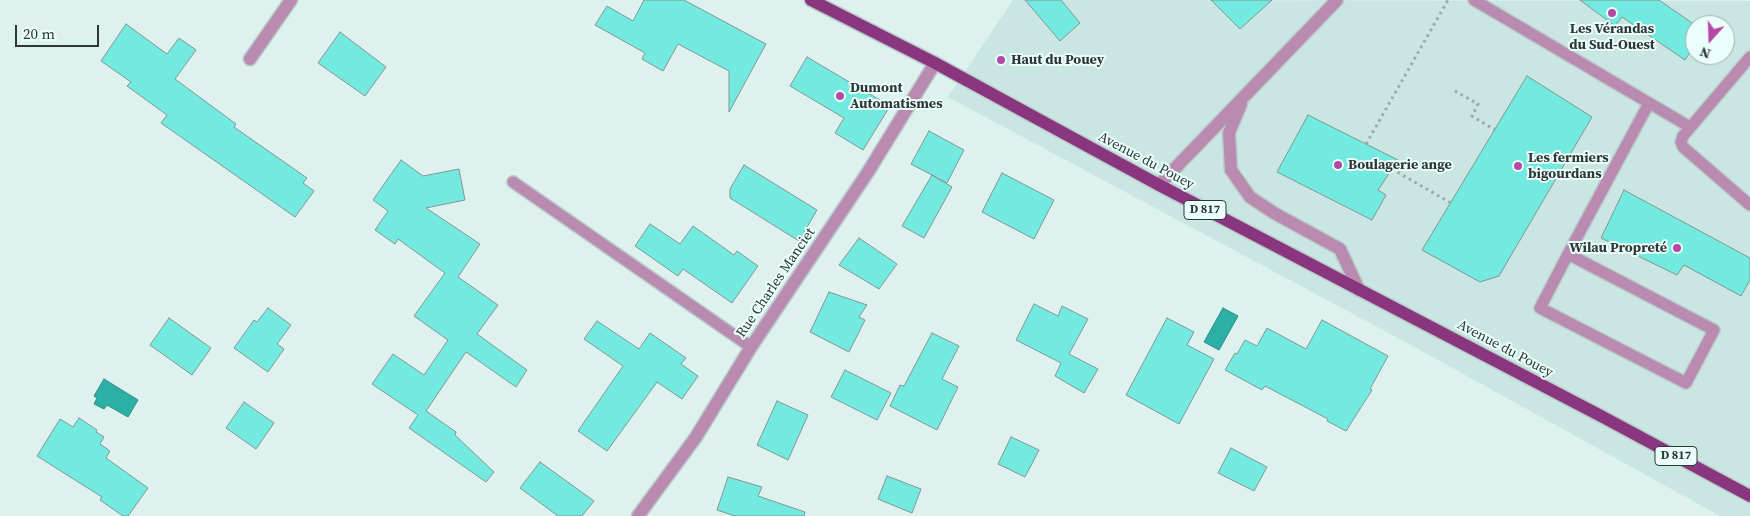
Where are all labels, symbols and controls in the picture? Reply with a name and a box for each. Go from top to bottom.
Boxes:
marker: Les Vérandas du Sud-Ouest [1606,7,1618,19]
scale bar [18,15,101,47]
north arrow [1685,15,1735,65]
place label: Les Vérandas du Sud-Ouest [1569,21,1655,54]
text: 20 m [23,23,55,44]
text: N [1697,42,1713,64]
place label: Haut du Pouey [1011,52,1104,68]
marker: Haut du Pouey [995,54,1007,66]
place label: Dumont Automatismes [850,80,943,112]
marker: Dumont Automatismes [834,90,846,102]
street label: Avenue du Pouey [1095,129,1197,193]
place label: Les fermiers bigourdans [1528,150,1609,182]
place label: Boulagerie ange [1348,157,1452,173]
marker: Boulagerie ange [1332,159,1344,171]
marker: Les fermiers bigourdans [1512,160,1524,172]
road number: D 817 [1184,200,1226,220]
street label: Rue Charles Manciet [733,225,819,341]
place label: Wilau Propreté [1569,240,1667,256]
marker: Wilau Propreté [1671,242,1683,254]
street label: Avenue du Pouey [1454,317,1556,381]
road number: D 817 [1655,446,1697,466]

